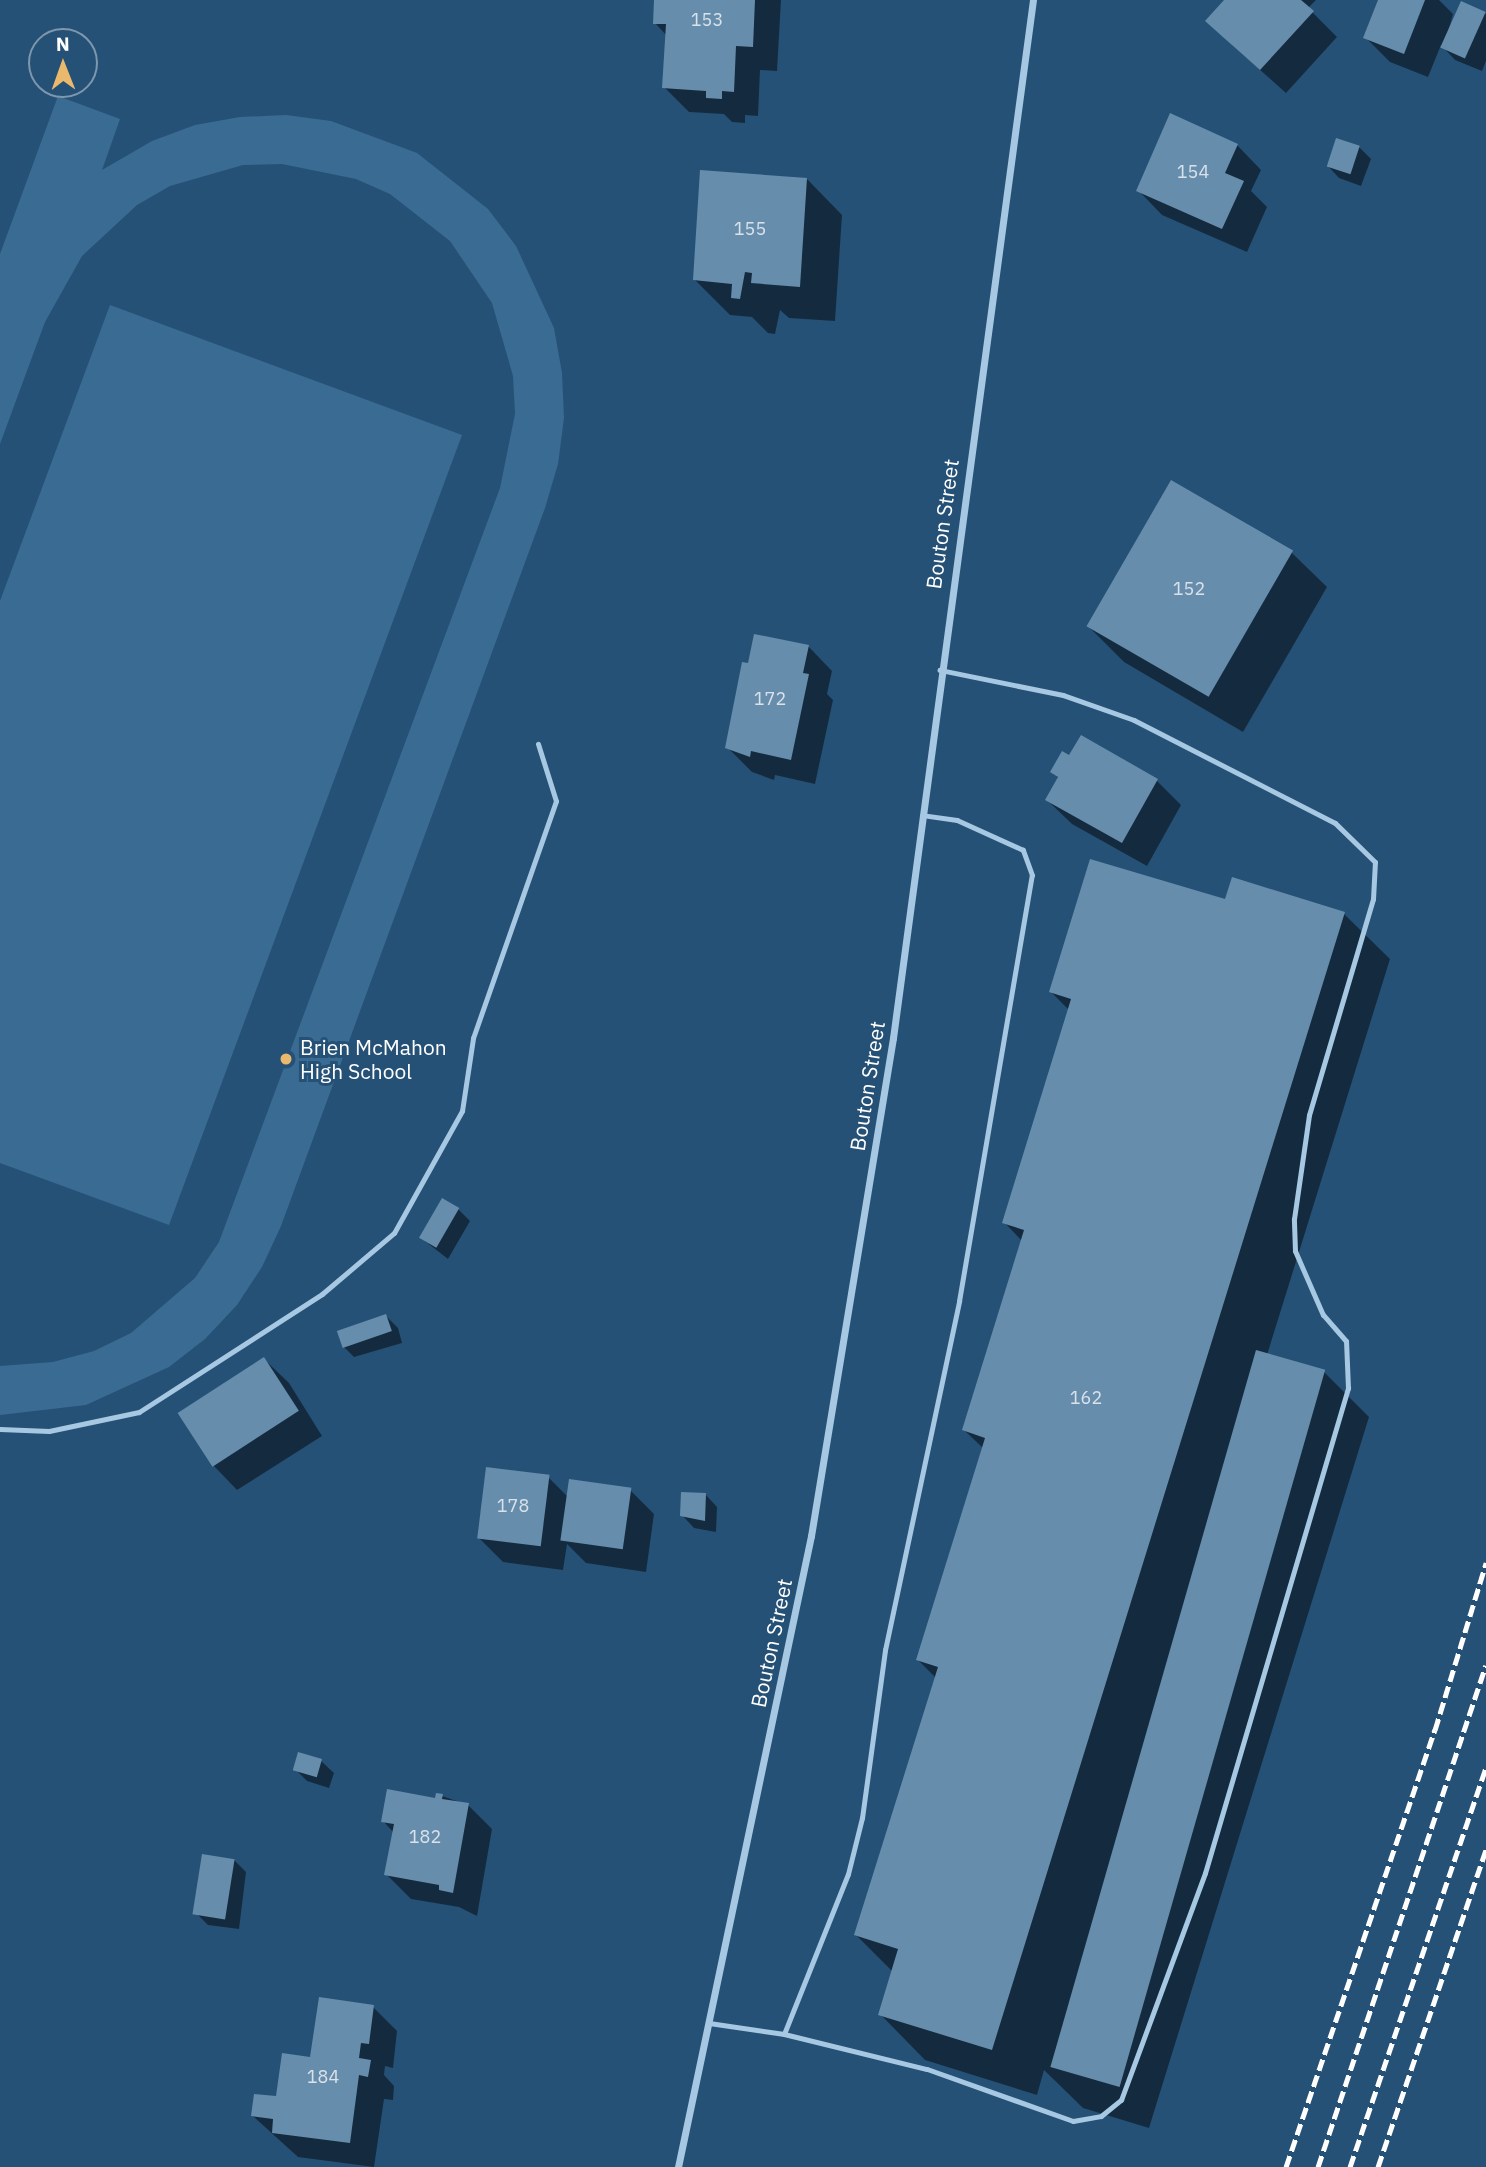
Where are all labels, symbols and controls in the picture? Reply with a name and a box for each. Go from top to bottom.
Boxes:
house number: 153 [691,9,723,31]
north arrow [28,28,98,98]
text: N [56,32,70,56]
house number: 154 [1177,161,1209,183]
house number: 155 [734,218,766,240]
street label: Bouton Street [920,457,964,591]
house number: 152 [1173,578,1205,600]
house number: 172 [754,688,786,710]
street label: Bouton Street [844,1019,890,1153]
place label: Brien McMahon High School [300,1034,447,1084]
marker: Brien McMahon High School [278,1051,294,1067]
house number: 162 [1070,1387,1102,1409]
house number: 178 [497,1495,529,1517]
street label: Bouton Street [745,1576,797,1710]
house number: 182 [409,1826,441,1848]
house number: 184 [307,2066,339,2088]

